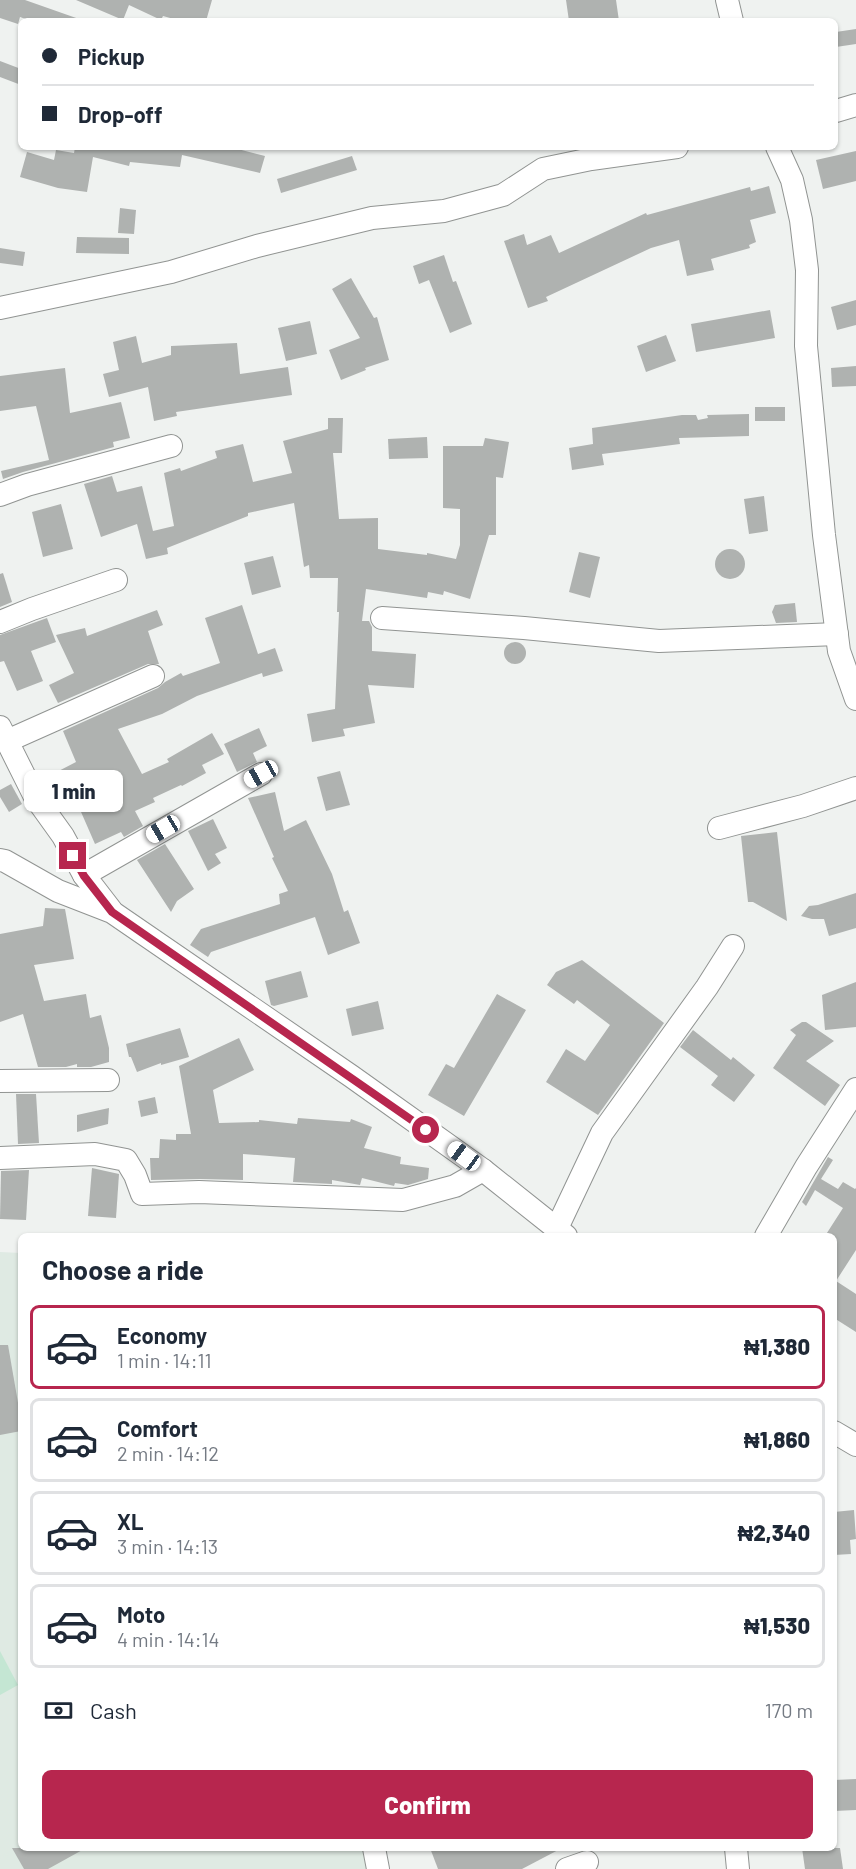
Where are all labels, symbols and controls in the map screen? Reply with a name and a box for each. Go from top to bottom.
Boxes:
text: Pickup [78,43,145,69]
text: Drop-off [78,101,162,127]
car [241,757,281,791]
callout: 1 min [23,769,122,811]
text: 1 min [52,779,95,803]
car [143,812,183,846]
route end [59,842,86,869]
route start [412,1116,439,1143]
car [444,1138,484,1174]
text: Choose a ride [42,1253,204,1285]
icon: car [45,1320,99,1374]
text: Economy [117,1322,207,1348]
text: ₦1,380 [744,1333,810,1359]
text: 1 min · 14:11 [117,1348,211,1372]
icon: car [45,1413,99,1467]
text: Comfort [117,1415,198,1441]
text: ₦1,860 [744,1426,810,1452]
text: 2 min · 14:12 [117,1441,219,1465]
icon: car [45,1506,99,1560]
text: XL [117,1508,143,1534]
text: ₦2,340 [737,1519,810,1545]
text: 3 min · 14:13 [117,1534,218,1558]
icon: car [45,1599,99,1653]
text: Moto [117,1601,165,1627]
text: ₦1,530 [744,1612,810,1638]
text: 4 min · 14:14 [117,1627,219,1651]
icon: cash [42,1694,75,1727]
text: Cash [90,1697,137,1723]
text: 170 m [765,1698,813,1722]
button: Confirm [42,1770,813,1839]

